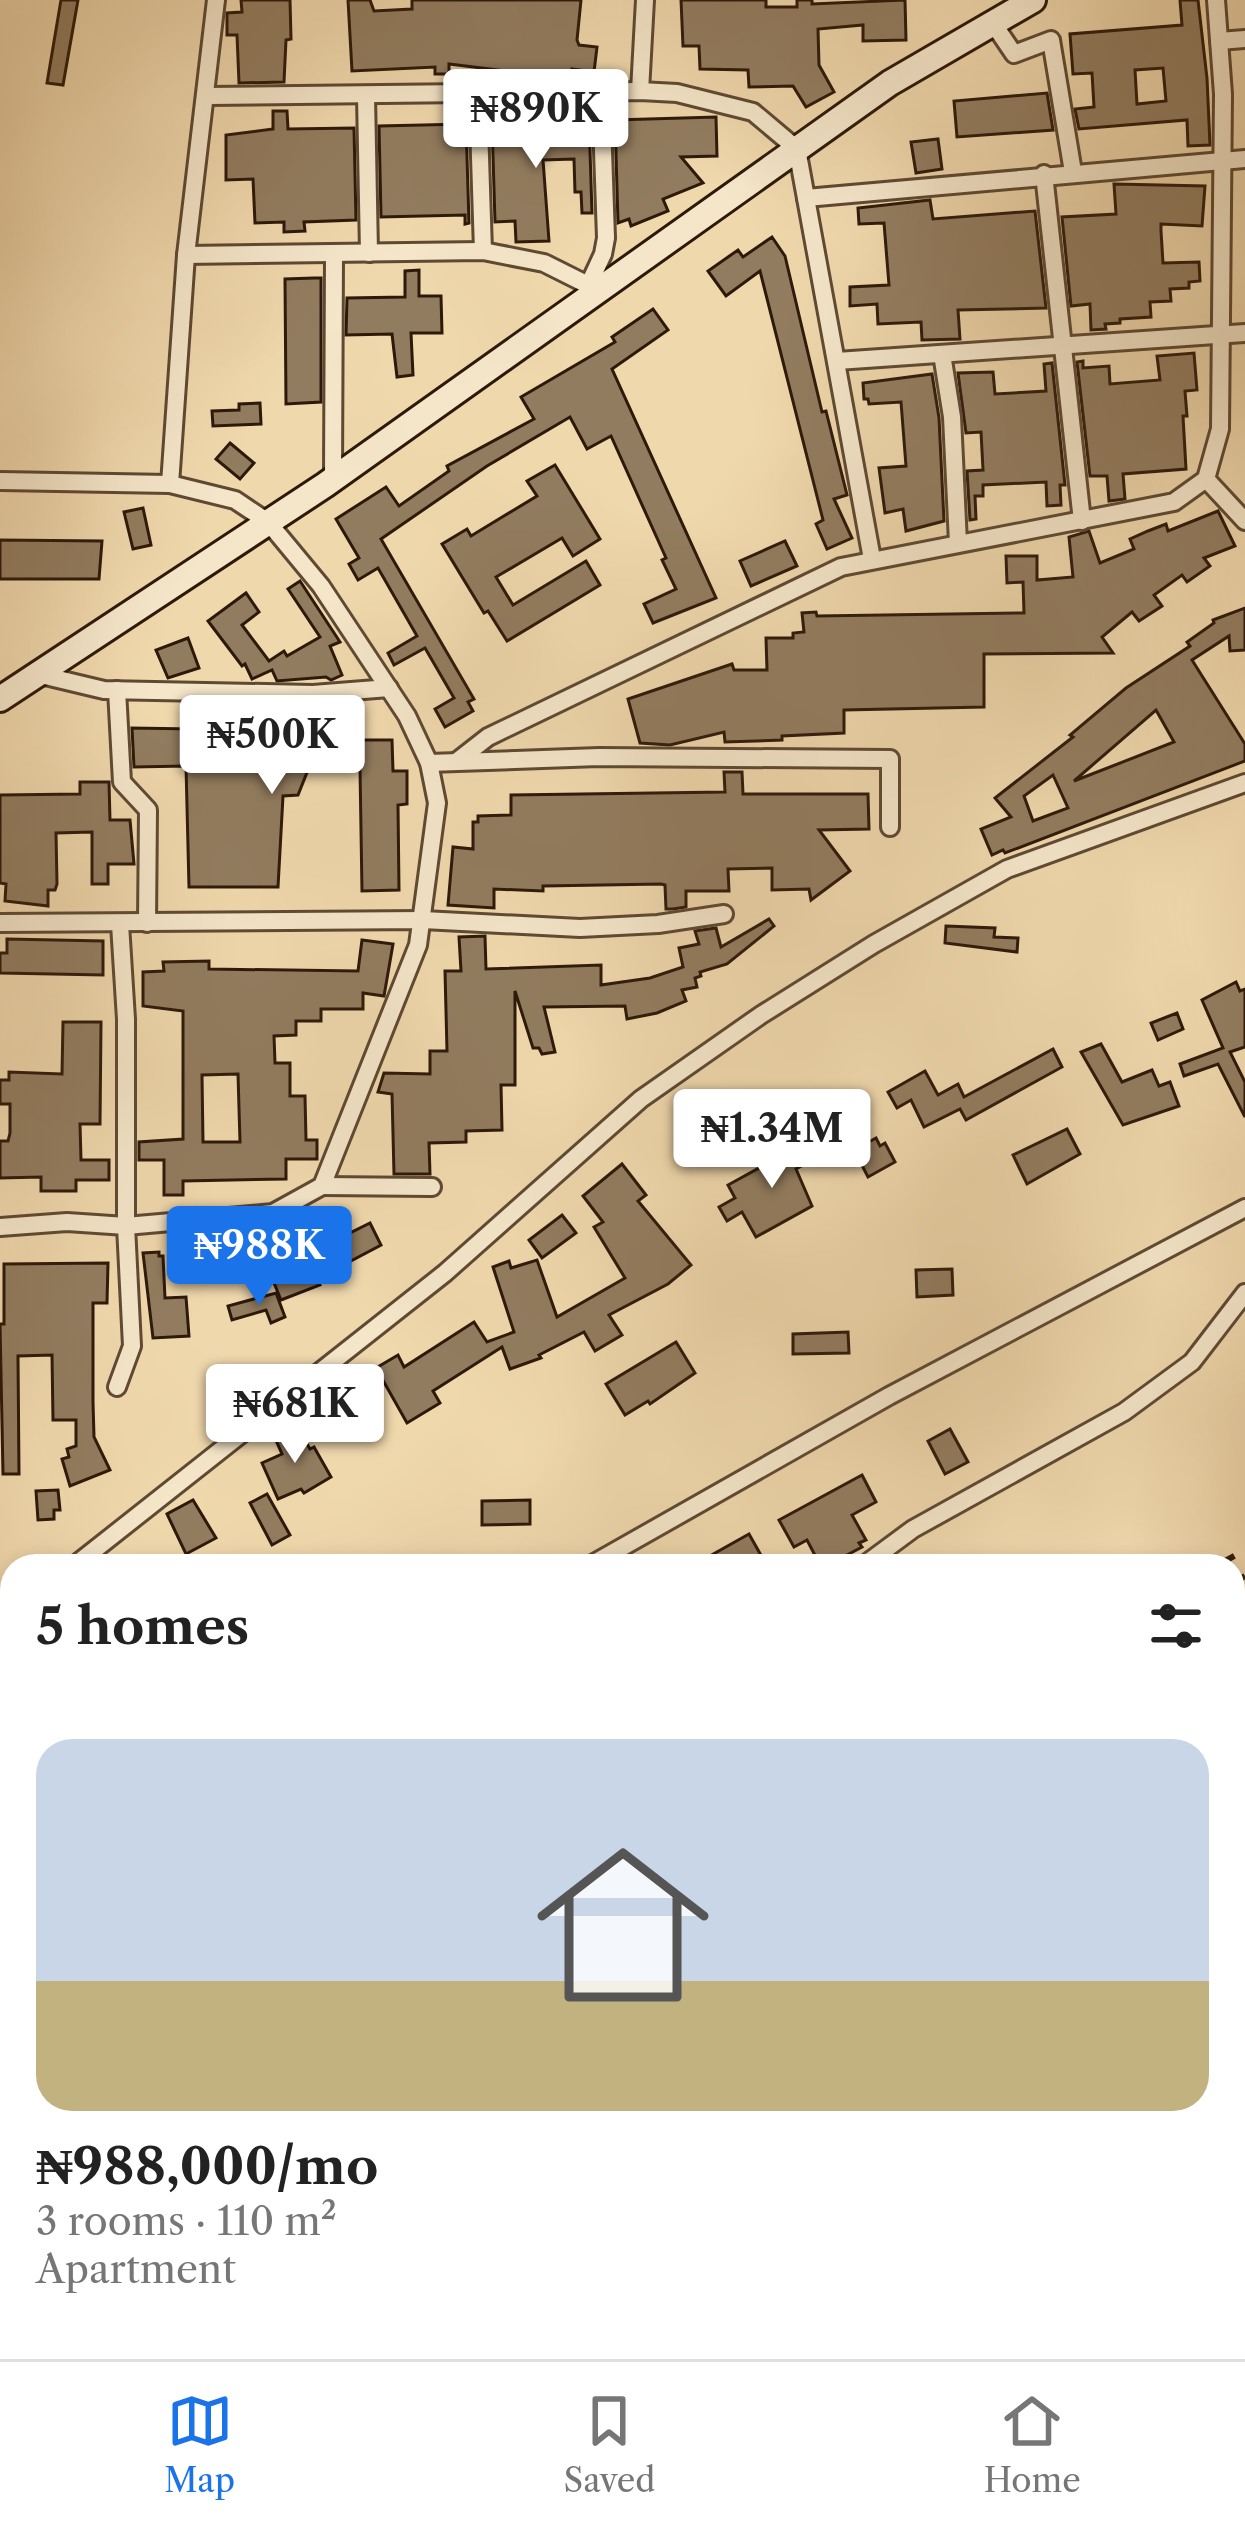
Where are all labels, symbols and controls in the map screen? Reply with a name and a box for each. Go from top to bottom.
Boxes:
pin: ₦890K [452,69,620,171]
text: ₦890K [470,84,602,132]
pin: ₦500K [188,695,356,797]
text: ₦500K [207,710,337,758]
pin: ₦1.34M [674,1089,870,1191]
text: ₦1.34M [700,1104,844,1152]
pin: ₦988K [175,1206,343,1308]
text: ₦988K [194,1221,324,1269]
pin: ₦681K [211,1364,379,1466]
text: ₦681K [233,1379,357,1427]
icon: filters [1143,1593,1209,1659]
text: 5 homes [36,1595,249,1657]
icon: home [515,1817,731,2033]
text: ₦988,000/mo [36,2135,378,2197]
text: 3 rooms · 110 m² [36,2197,337,2245]
text: Apartment [36,2245,236,2293]
tab: Map [164,2388,235,2501]
tab: Saved [564,2388,655,2501]
tab: Home [984,2388,1081,2501]

